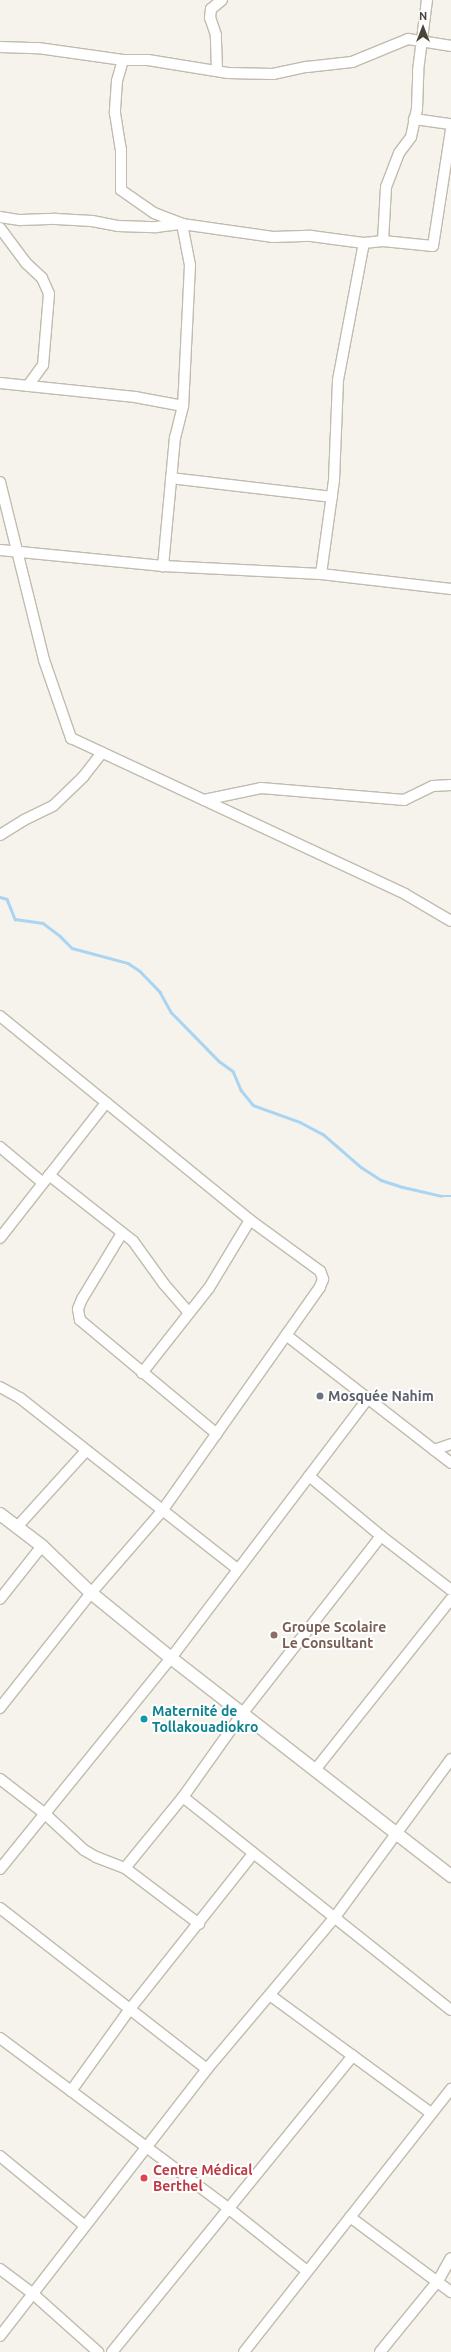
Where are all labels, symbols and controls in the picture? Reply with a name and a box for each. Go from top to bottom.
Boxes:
north arrow [403,8,443,48]
text: N [419,10,427,22]
place label: Mosquée Nahim [328,1388,434,1404]
marker: Mosquée Nahim [315,1391,325,1401]
place label: Groupe Scolaire Le Consultant [282,1619,386,1652]
marker: Groupe Scolaire Le Consultant [269,1630,279,1640]
place label: Maternité de Tollakouadiokro [152,1703,258,1736]
marker: Maternité de Tollakouadiokro [139,1714,149,1724]
place label: Centre Médical Berthel [153,2162,252,2194]
marker: Centre Médical Berthel [138,2172,150,2184]

